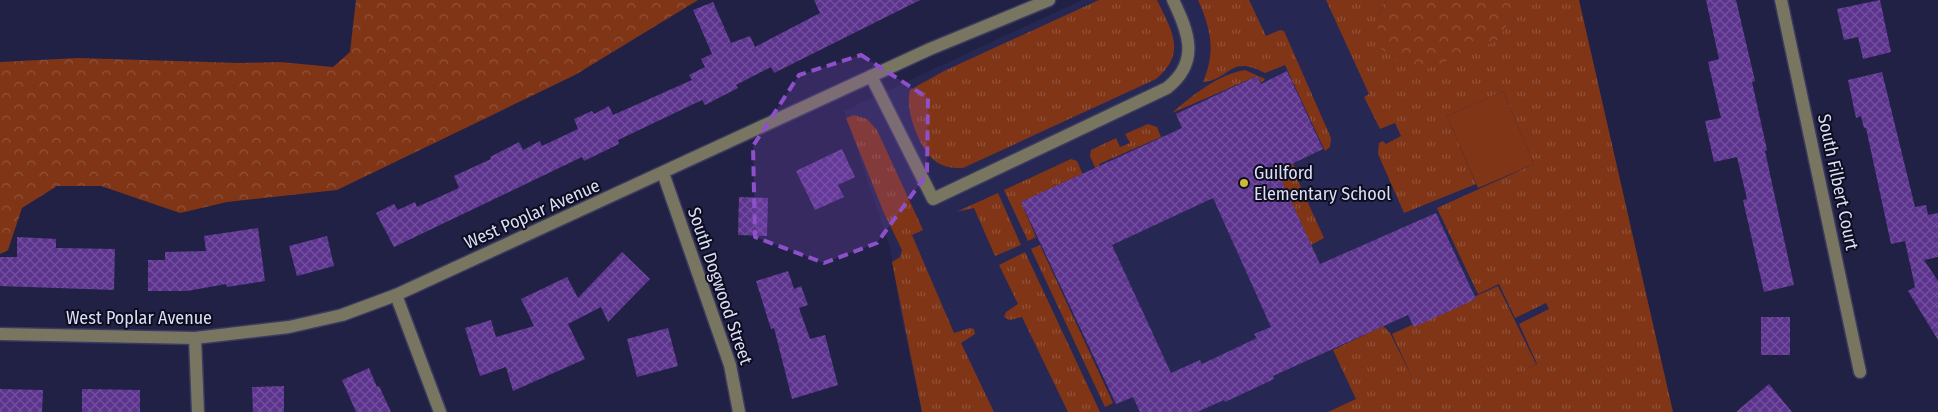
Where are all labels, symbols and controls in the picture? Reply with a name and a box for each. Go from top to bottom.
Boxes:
street label: South Filbert Court [1813,112,1863,252]
place label: Guilford Elementary School [1254,162,1391,205]
street label: West Poplar Avenue [461,174,603,254]
marker: Guilford Elementary School [1238,177,1250,189]
street label: South Dogwood Street [683,205,757,368]
street label: West Poplar Avenue [66,307,212,329]

